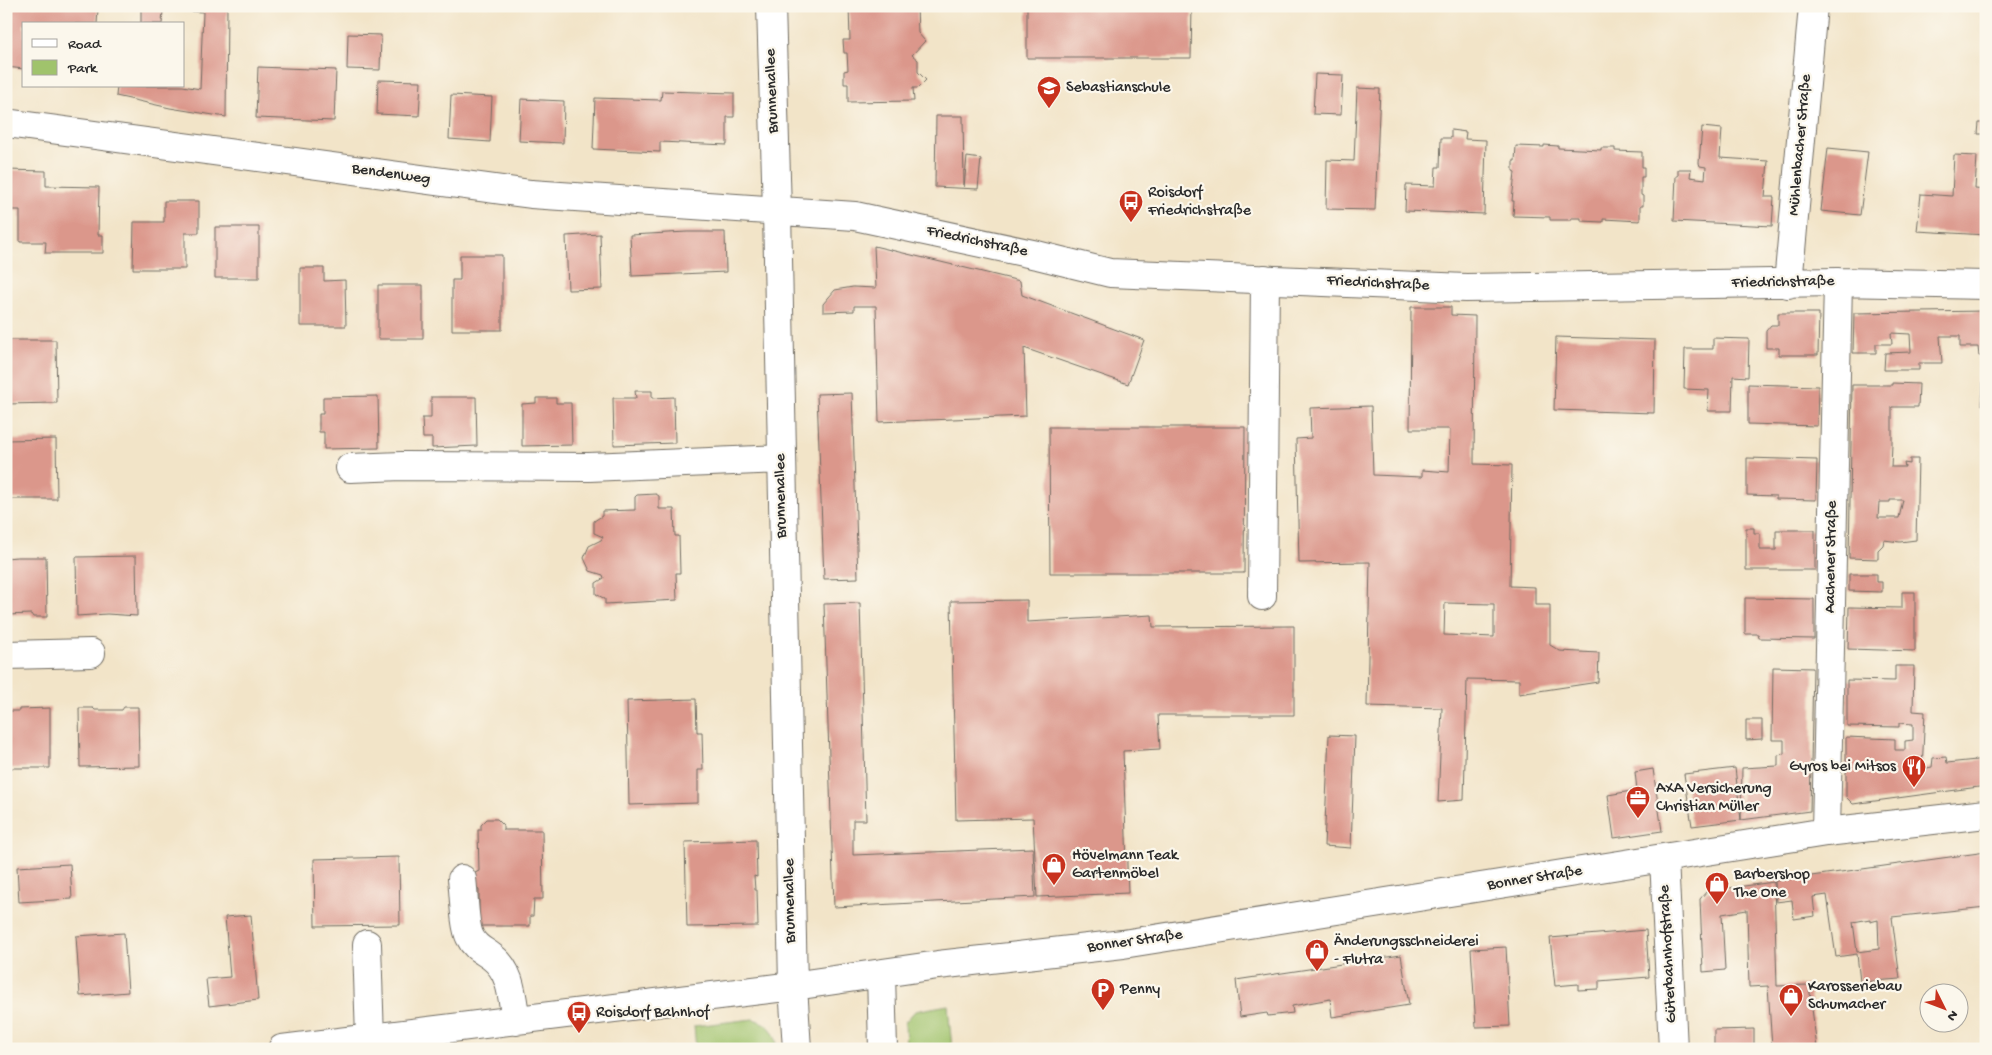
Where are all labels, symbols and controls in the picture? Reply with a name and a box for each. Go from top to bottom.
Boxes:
legend [22,22,185,88]
text: Road [68,36,102,54]
street label: Brunnenallee [762,48,784,135]
text: Park [67,60,98,78]
street label: Mühlenbacher Straße [1785,73,1817,217]
school or university icon: Sebastianschule [1036,75,1062,109]
place label: Sebastianschule [1066,79,1171,98]
street label: Bendenweg [350,160,431,190]
place label: Roisdorf Friedrichstraße [1147,184,1252,221]
bus stop icon: Roisdorf Friedrichstraße [1118,189,1144,223]
street label: Friedrichstraße [924,222,1030,262]
street label: Friedrichstraße [1325,272,1431,296]
street label: Friedrichstraße [1730,273,1835,293]
street label: Brunnenallee [772,453,792,540]
street label: Aachener Straße [1822,500,1842,613]
restaurant icon: Gyros bei Mitsos [1901,754,1927,788]
place label: Gyros bei Mitsos [1789,758,1897,777]
place label: AXA Versicherung Christian Müller [1656,780,1771,817]
office icon: AXA Versicherung Christian Müller [1625,785,1651,819]
place label: Hövelmann Teak Gartenmöbel [1072,847,1180,884]
shop icon: Hövelmann Teak Gartenmöbel [1041,852,1067,886]
street label: Brunnenallee [781,858,801,945]
street label: Bonner Straße [1485,862,1585,896]
place label: Barbershop The One [1733,866,1810,903]
shop icon: Barbershop The One [1704,871,1730,905]
street label: Güterbahnhofstraße [1656,884,1682,1024]
street label: Bonner Straße [1085,926,1185,958]
place label: Änderungsschneiderei - Flutra [1334,933,1479,970]
shop icon: Änderungsschneiderei - Flutra [1304,938,1330,972]
parking icon: Penny [1090,977,1116,1011]
place label: Karosseriebau Schumacher [1808,978,1902,1015]
place label: Penny [1119,981,1160,1000]
north arrow [1920,982,1970,1032]
shop icon: Karosseriebau Schumacher [1778,983,1804,1017]
bus stop icon: Roisdorf Bahnhof [566,1000,592,1034]
place label: Roisdorf Bahnhof [596,1004,710,1023]
text: N [1942,1006,1961,1024]

